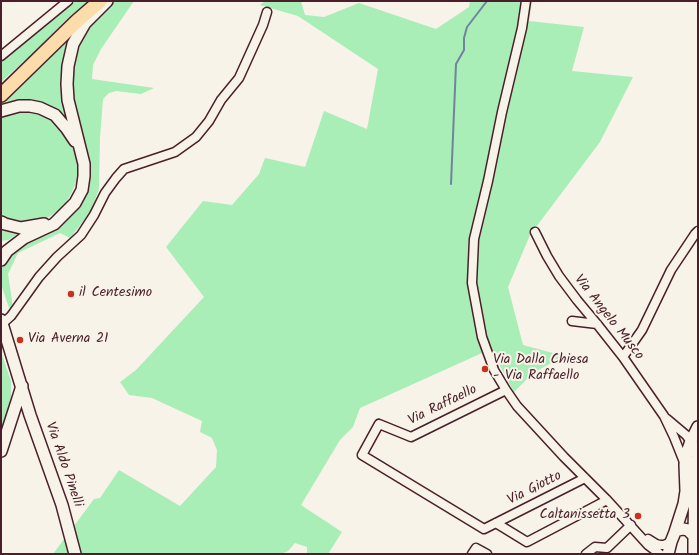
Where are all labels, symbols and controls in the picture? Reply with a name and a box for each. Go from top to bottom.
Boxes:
street label: Via Angelo Musco [569,272,647,364]
place label: il Centesimo [79,286,152,302]
marker: il Centesimo [66,289,76,299]
place label: Via Averna 21 [28,332,108,348]
marker: Via Averna 21 [15,335,25,345]
place label: Via Dalla Chiesa - Via Raffaello [493,353,589,386]
marker: Via Dalla Chiesa - Via Raffaello [480,364,490,374]
street label: Via Raffaello [406,382,480,430]
street label: Via Aldo Pinelli [41,420,85,510]
street label: Via Giotto [505,468,565,510]
place label: Caltanissetta 3 [540,508,630,524]
marker: Caltanissetta 3 [633,511,643,521]

